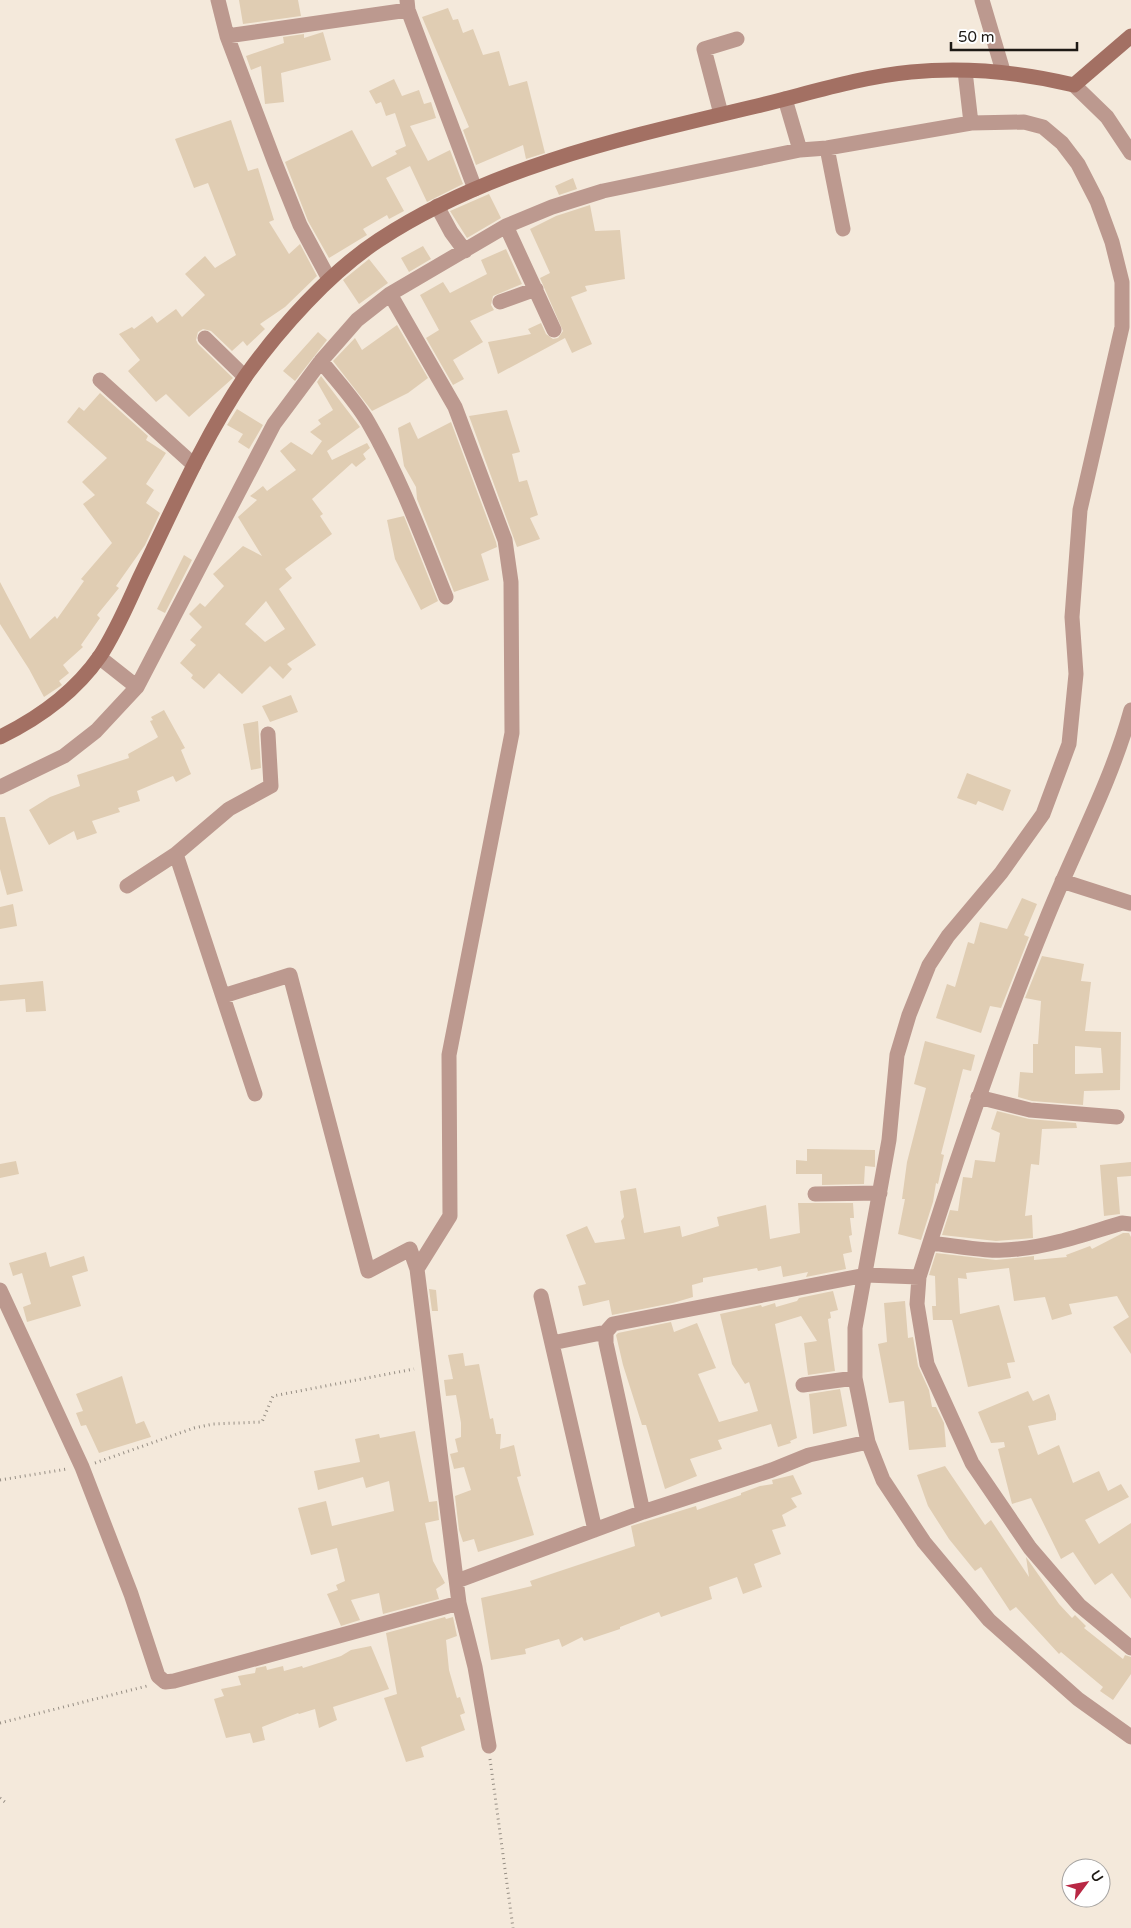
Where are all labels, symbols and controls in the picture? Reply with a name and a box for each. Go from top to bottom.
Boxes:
scale bar [951,20,1077,52]
text: 50 m [958,28,995,46]
north arrow [1061,1858,1111,1908]
text: U [1087,1867,1107,1885]

